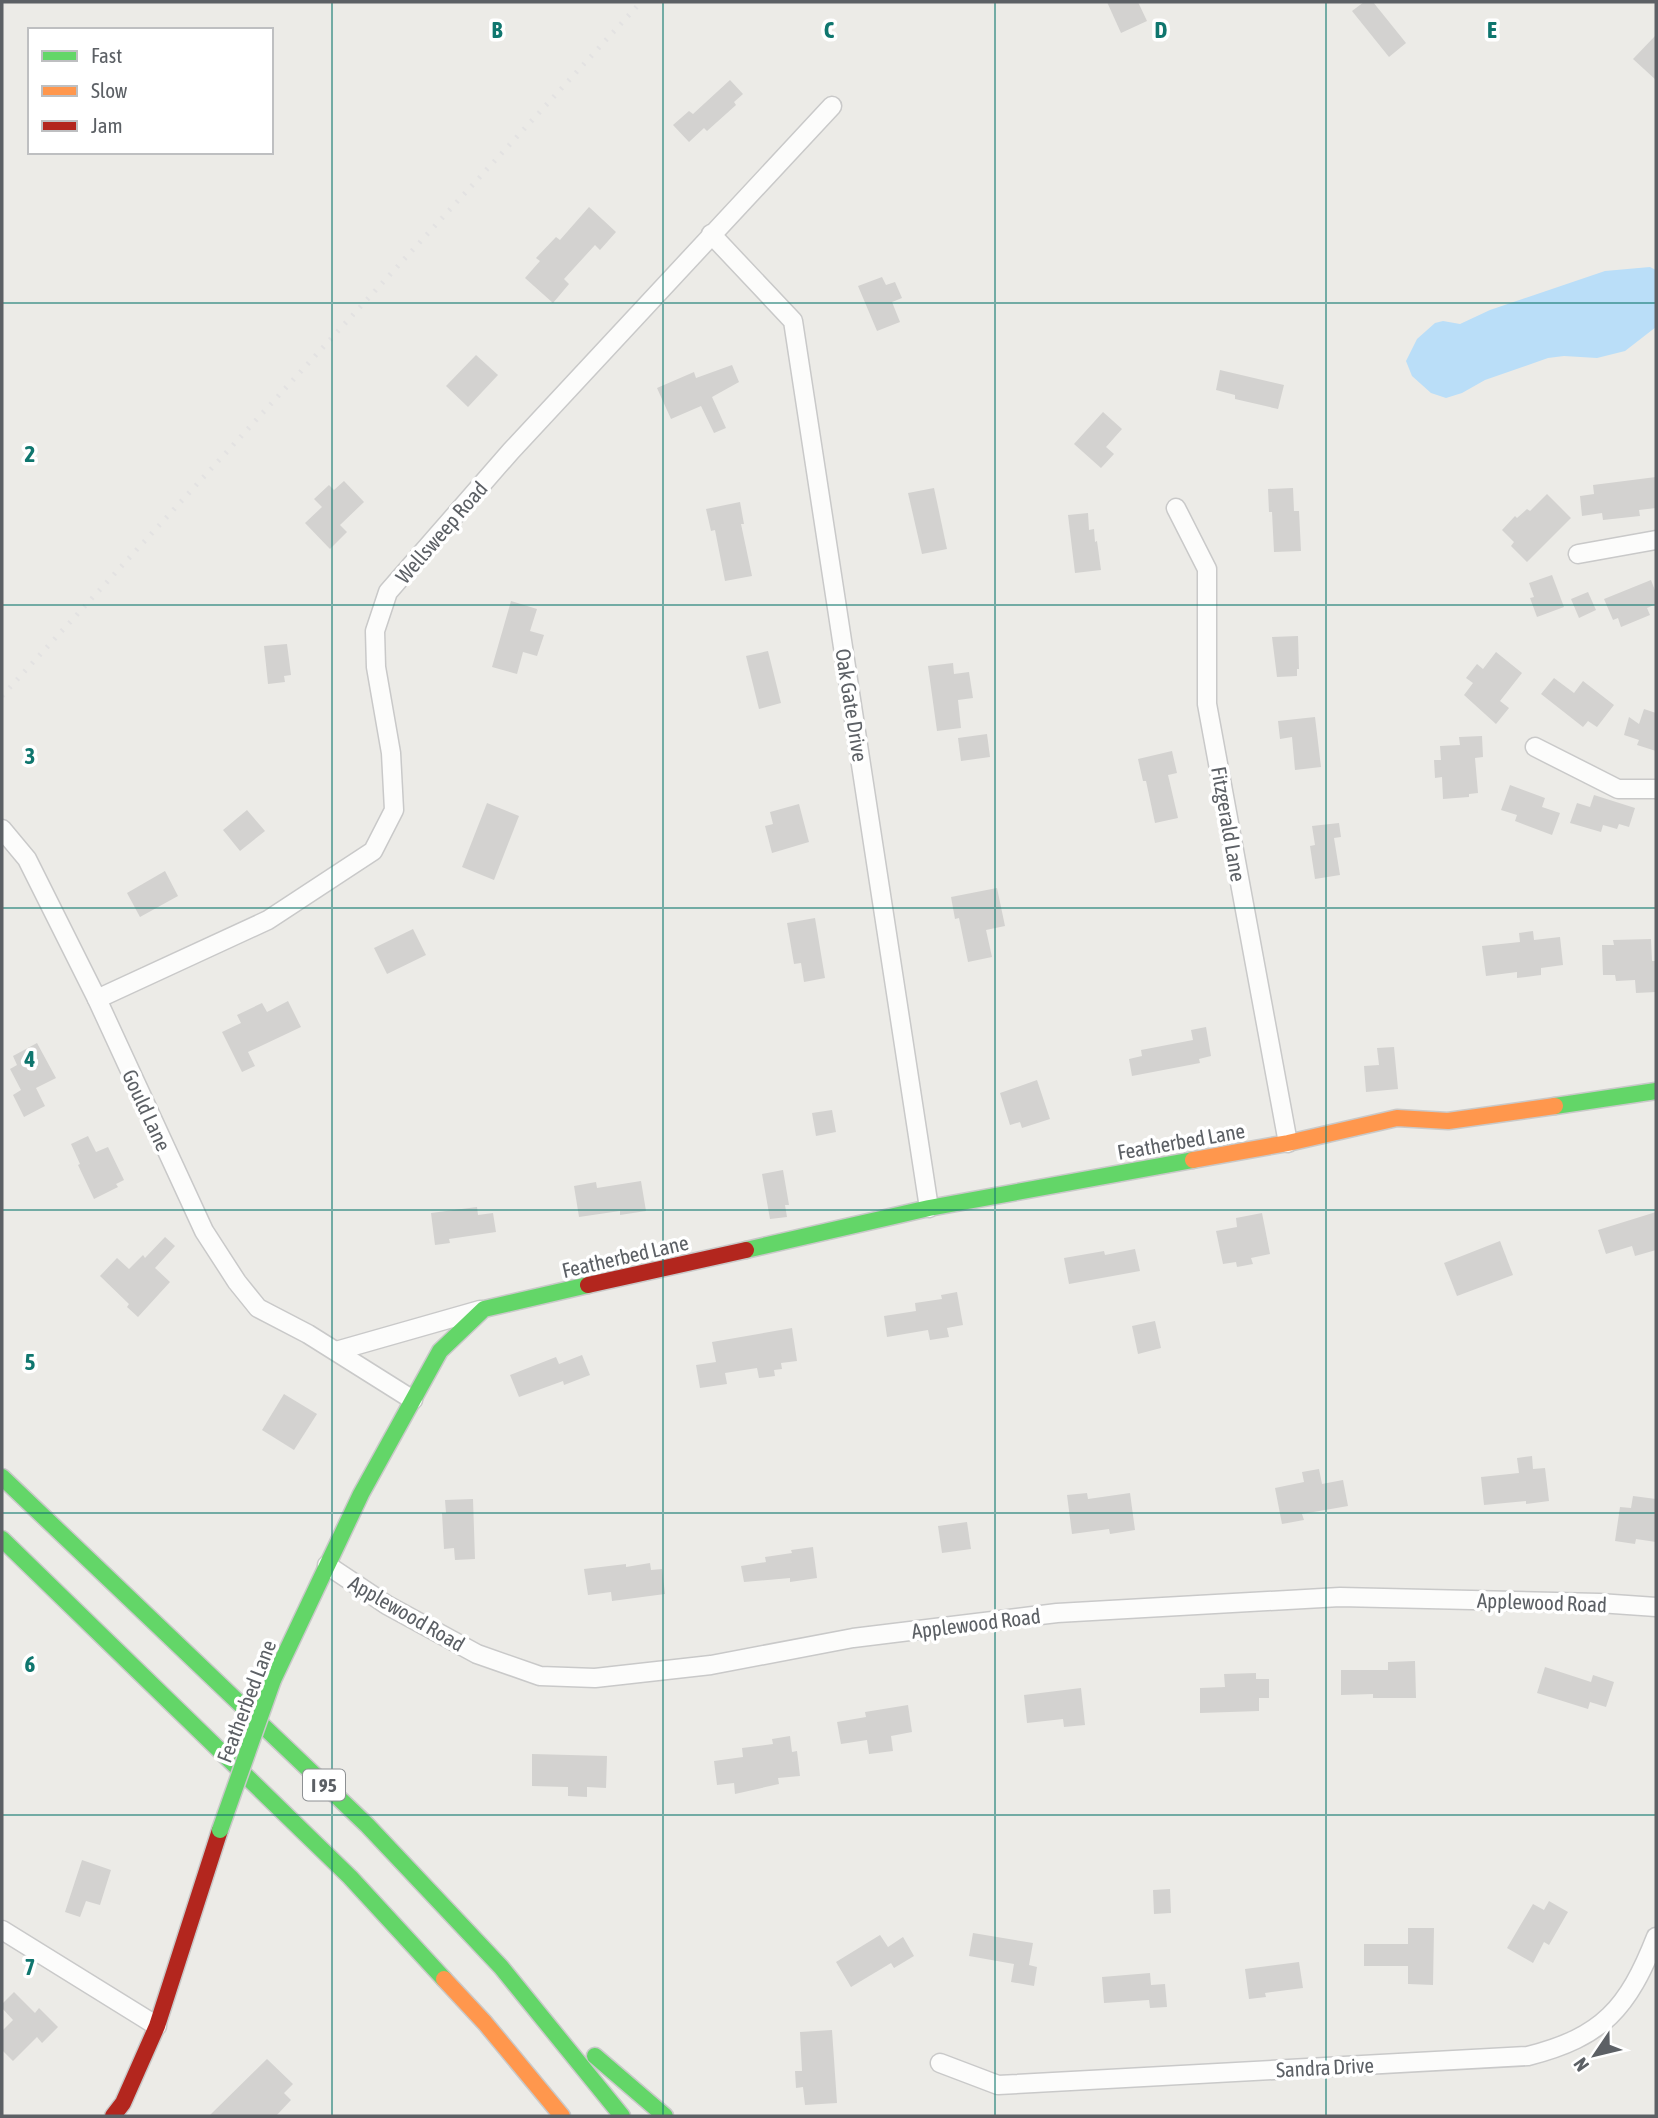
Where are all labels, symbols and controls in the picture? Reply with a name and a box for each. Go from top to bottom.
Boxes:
text: B [492,17,503,43]
text: C [824,17,835,43]
text: D [1155,17,1168,43]
text: E [1487,17,1497,43]
legend [28,28,273,154]
text: Fast [91,43,122,67]
text: Slow [91,78,128,102]
text: Jam [91,113,123,137]
text: 2 [25,441,35,467]
street label: Wellsweep Road [390,476,492,588]
street label: Oak Gate Drive [831,647,873,763]
text: 3 [25,743,35,769]
street label: Fitzgerald Lane [1207,765,1251,883]
text: 4 [24,1046,36,1072]
street label: Gould Lane [118,1066,176,1154]
street label: Featherbed Lane [1115,1118,1247,1164]
street label: Featherbed Lane [559,1230,691,1282]
text: 5 [25,1349,36,1375]
street label: Applewood Road [345,1570,469,1656]
street label: Applewood Road [1477,1588,1607,1616]
street label: Applewood Road [910,1603,1042,1643]
street label: Featherbed Lane [212,1636,280,1766]
text: 6 [25,1651,36,1677]
road number: I 95 [303,1770,345,1800]
text: 7 [25,1954,35,1980]
north arrow [1560,2020,1630,2090]
street label: Sandra Drive [1275,2052,1375,2082]
text: N [1569,2054,1593,2076]

